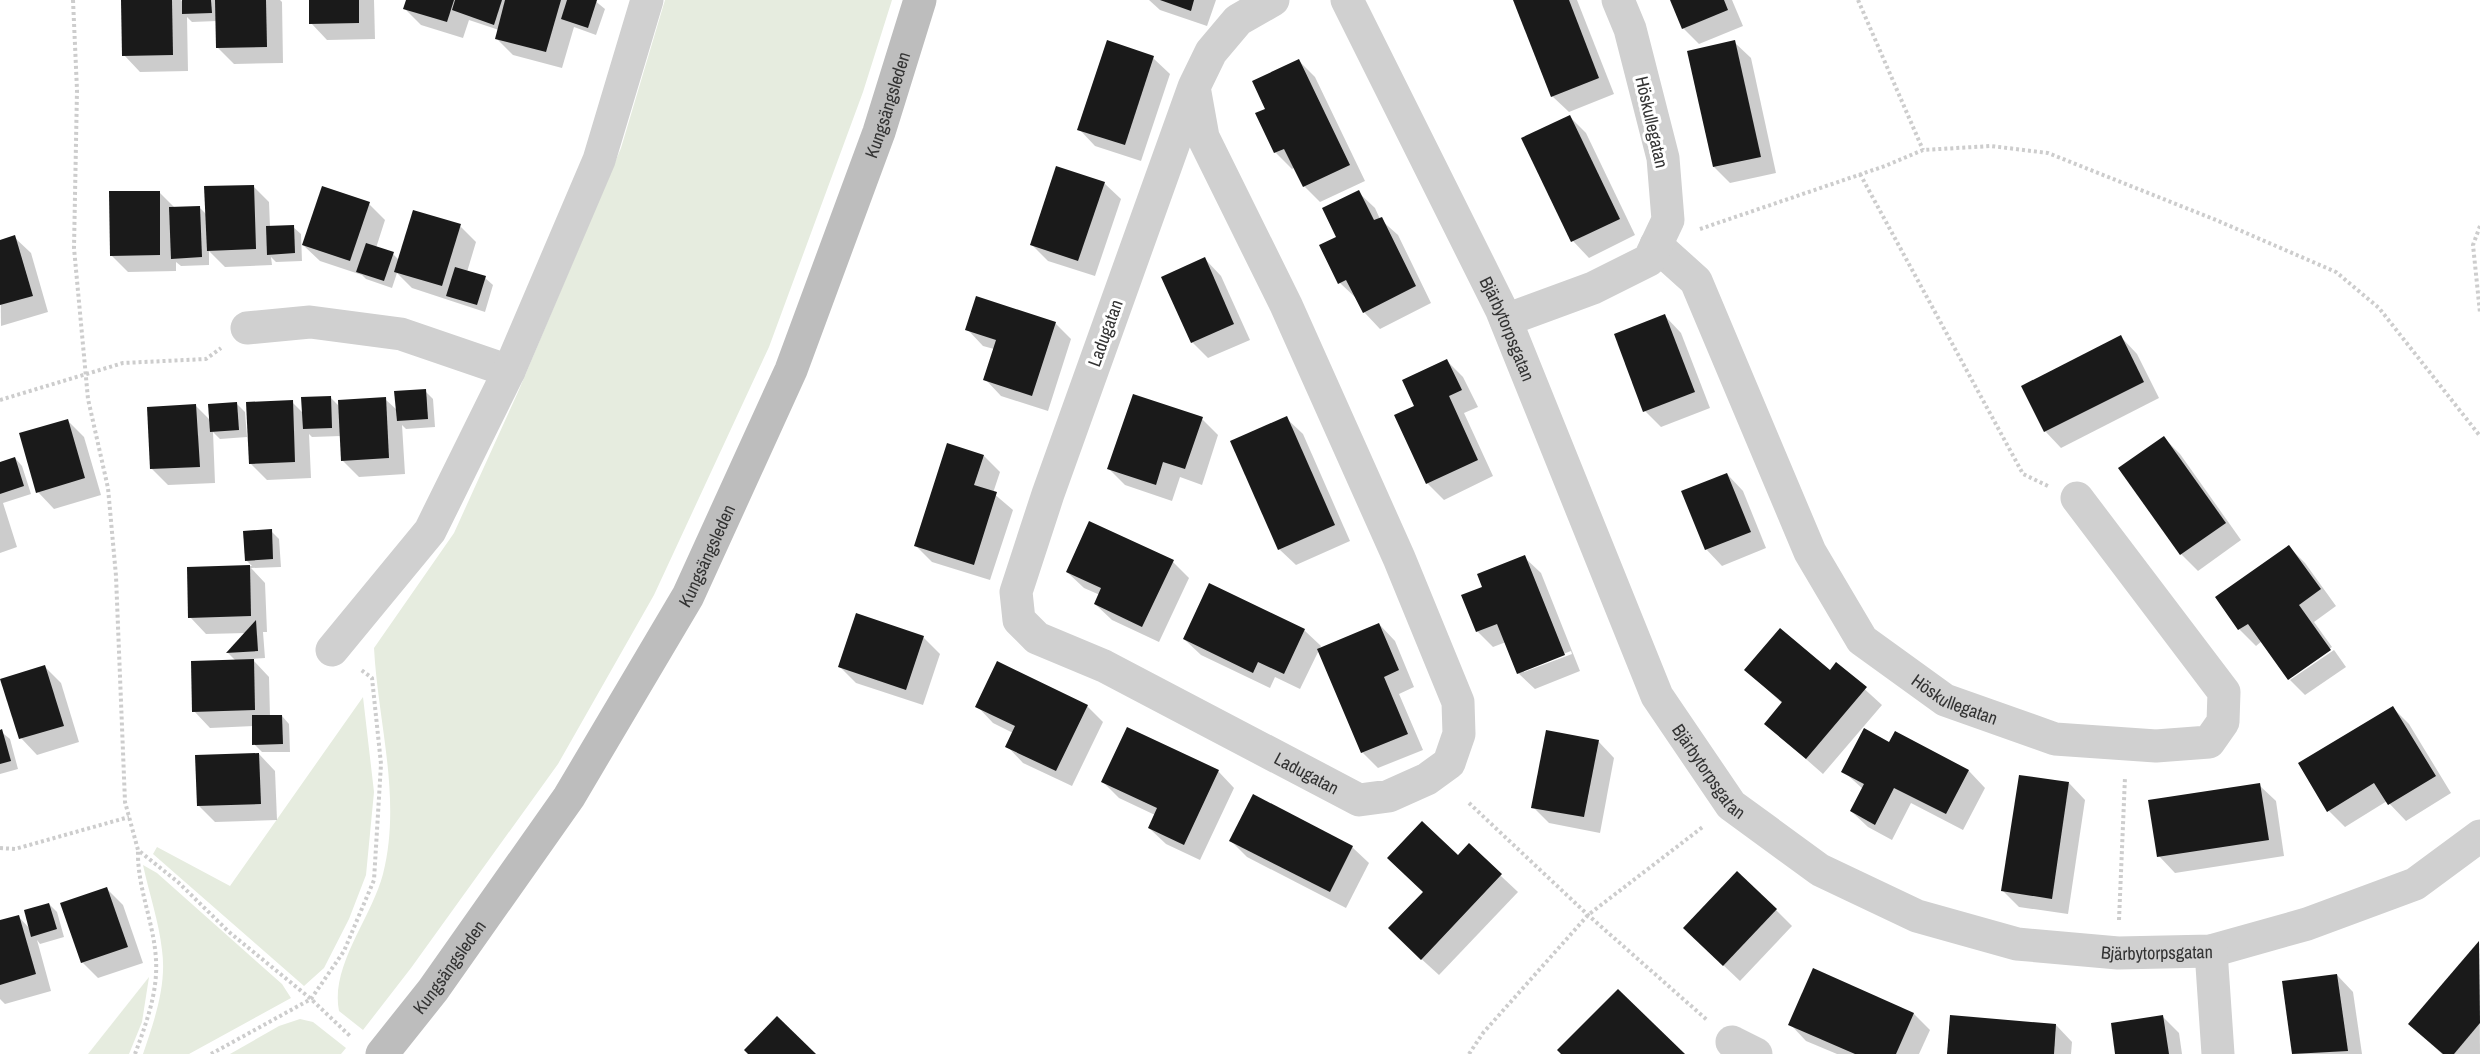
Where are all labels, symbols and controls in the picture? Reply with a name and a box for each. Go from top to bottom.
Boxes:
street label: Kungsängsleden [858,49,916,161]
street label: Höskullegatan [1629,74,1675,170]
street label: Bjärbytorpsgatan [1474,272,1541,385]
street label: Ladugatan [1081,296,1129,370]
street label: Kungsängsleden [672,500,741,611]
street label: Höskullegatan [1907,667,2001,730]
street label: Bjärbytorpsgatan [1667,718,1751,824]
street label: Ladugatan [1270,745,1344,800]
street label: Kungsängsleden [406,915,491,1019]
street label: Bjärbytorpsgatan [2100,938,2213,966]

